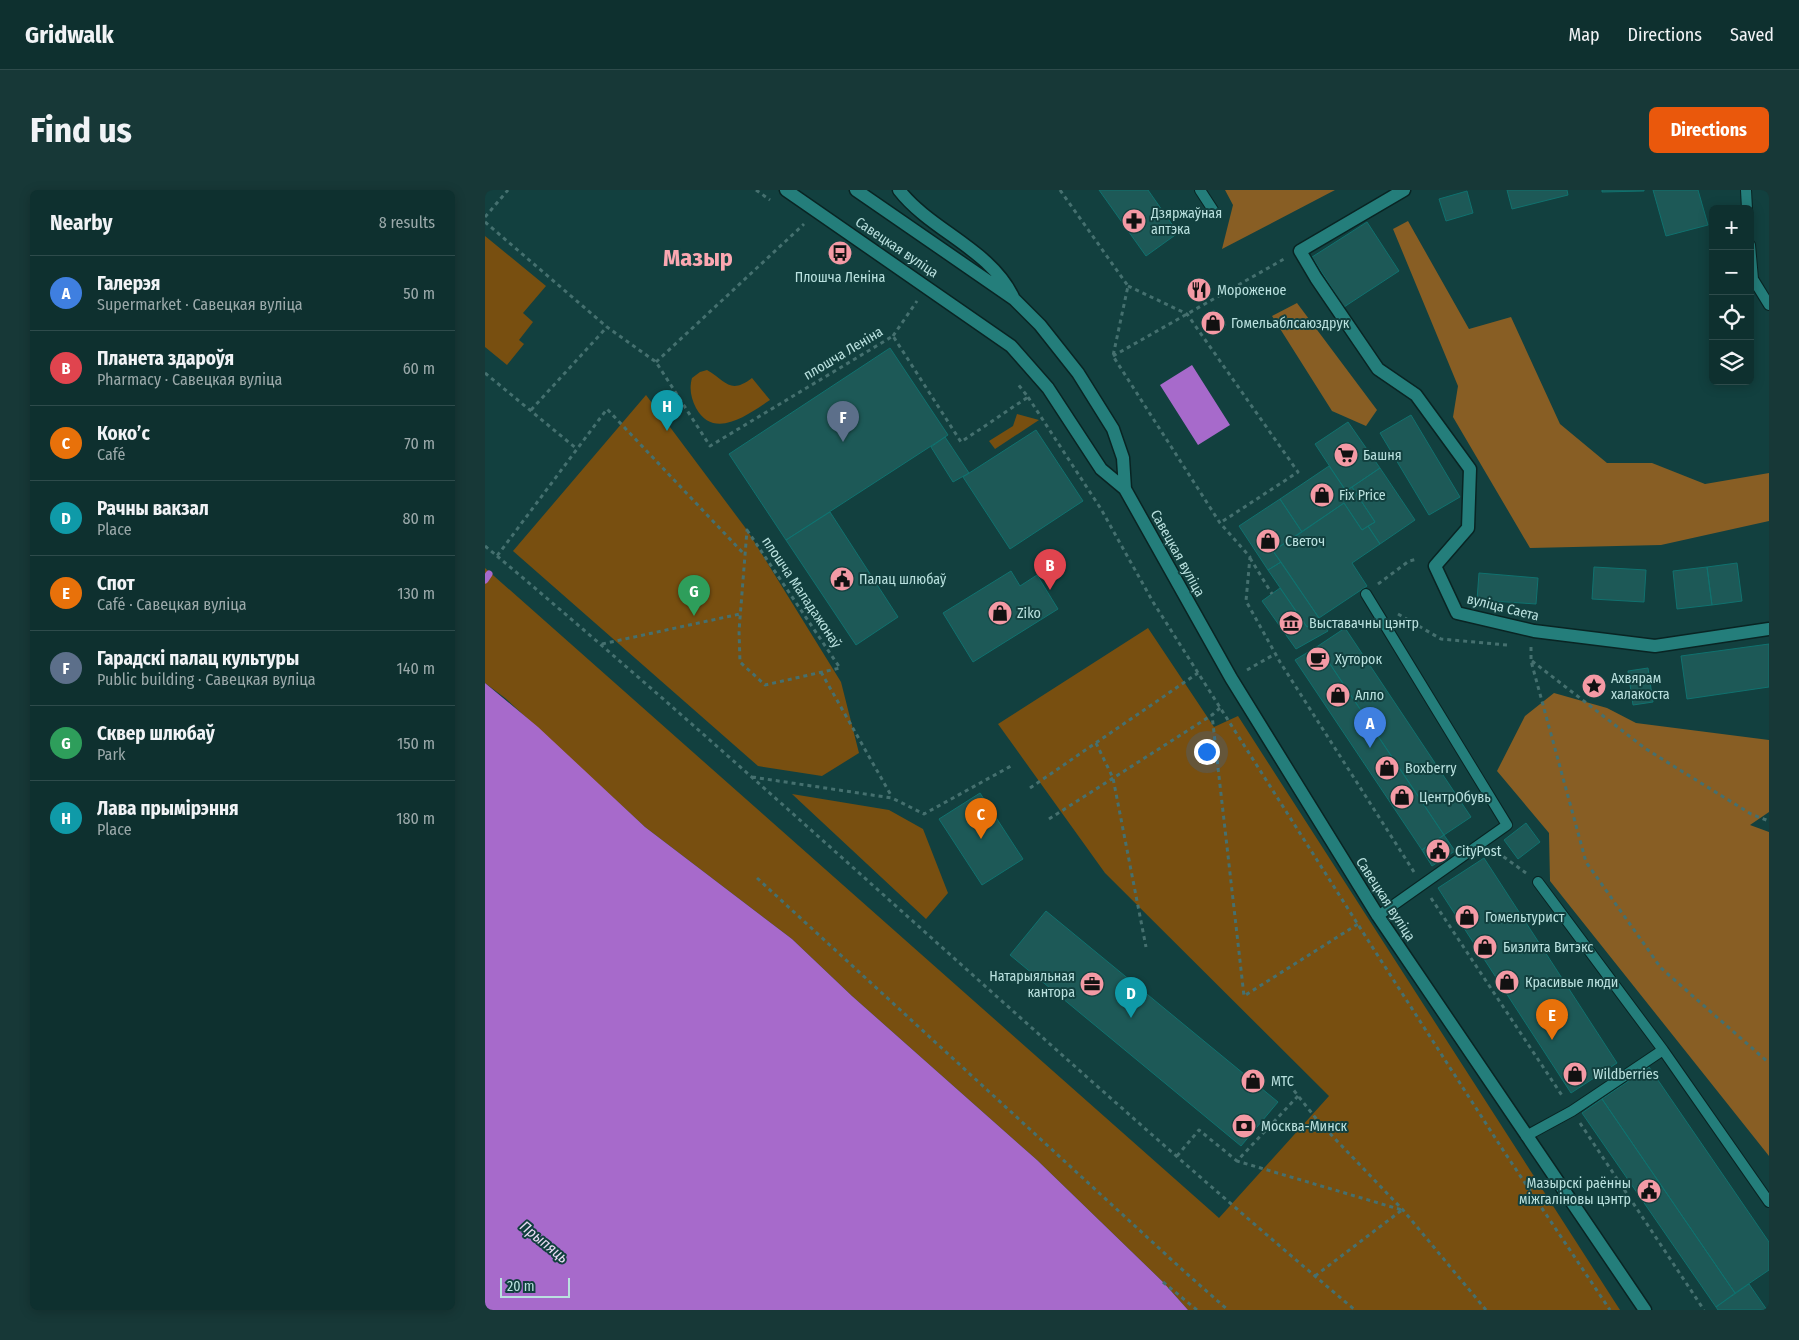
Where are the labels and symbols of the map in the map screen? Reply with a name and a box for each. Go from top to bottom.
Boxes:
place label: Дзяржаўная аптэка [1150,205,1222,238]
pharmacy icon: Дзяржаўная аптэка [1121,208,1147,234]
street label: Савецкая вуліца [852,213,942,282]
bus stop icon: Плошча Леніна [827,240,853,266]
district label: Мазыр [663,244,733,272]
place label: Плошча Леніна [795,269,885,286]
restaurant icon: Мороженое [1186,277,1212,303]
place label: Мороженое [1217,282,1287,299]
shop icon: Гомельаблсаюздрук [1200,310,1226,336]
place label: Гомельаблсаюздрук [1231,315,1350,332]
street label: плошча Леніна [801,323,886,384]
pin: H [651,390,683,431]
pin: F [827,401,859,442]
supermarket icon: Башня [1333,442,1359,468]
place label: Башня [1363,447,1402,464]
shop icon: Fix Price [1309,482,1335,508]
place label: Fix Price [1339,487,1386,504]
street label: Савецкая вуліца [1147,507,1208,600]
shop icon: Светоч [1255,528,1281,554]
street label: плошча Маладажонаў [758,533,846,652]
place label: Светоч [1285,533,1325,550]
pin: B [1034,549,1066,590]
public building icon: Палац шлюбаў [829,566,855,592]
place label: Палац шлюбаў [859,571,947,588]
pin: G [678,575,710,616]
street label: вуліца Саета [1465,590,1541,625]
shop icon: Ziko [987,600,1013,626]
place label: Ziko [1017,605,1041,622]
museum icon: Выставачны цэнтр [1278,610,1304,636]
place label: Выставачны цэнтр [1309,615,1419,632]
cafe icon: Хуторок [1305,646,1331,672]
place label: Хуторок [1335,651,1382,668]
place label: Ахвярам халакоста [1611,670,1670,703]
place icon: Ахвярам халакоста [1581,673,1607,699]
shop icon: Алло [1325,682,1351,708]
place label: Алло [1355,687,1384,704]
pin: A [1354,707,1386,748]
your location [1194,739,1220,765]
shop icon: Boxberry [1374,755,1400,781]
place label: Boxberry [1405,760,1457,777]
shop icon: ЦентрОбувь [1389,784,1415,810]
place label: ЦентрОбувь [1419,789,1491,806]
pin: C [965,798,997,839]
public building icon: CityPost [1425,838,1451,864]
place label: CityPost [1455,843,1502,860]
street label: Савецкая вуліца [1352,854,1419,944]
shop icon: Гомельтурист [1454,904,1480,930]
place label: Гомельтурист [1485,909,1565,926]
shop icon: Биэлита Витэкс [1472,934,1498,960]
place label: Биэлита Витэкс [1503,939,1593,956]
place label: Натарыяльная кантора [989,968,1075,1001]
shop icon: Красивые люди [1494,969,1520,995]
office icon: Натарыяльная кантора [1079,971,1105,997]
place label: Красивые люди [1525,974,1618,991]
pin: D [1115,977,1147,1018]
pin: E [1536,999,1568,1040]
shop icon: Wildberries [1562,1061,1588,1087]
place label: Wildberries [1593,1066,1659,1083]
shop icon: МТС [1240,1068,1266,1094]
place label: МТС [1271,1073,1294,1090]
bank icon: Москва-Минск [1231,1113,1257,1139]
place label: Москва-Минск [1261,1118,1348,1135]
place label: Мазырскі раённы міжгаліновы цэнтр [1519,1175,1631,1208]
public building icon: Мазырскі раённы міжгаліновы цэнтр [1636,1178,1662,1204]
water label: Прыпяць [516,1217,572,1267]
scale bar [500,1275,570,1298]

